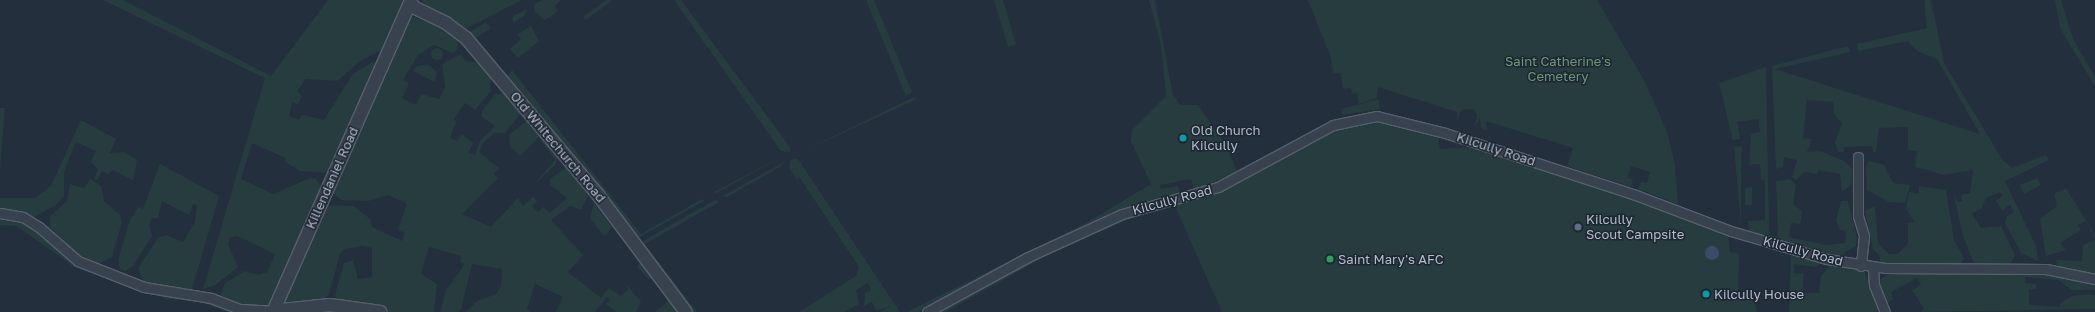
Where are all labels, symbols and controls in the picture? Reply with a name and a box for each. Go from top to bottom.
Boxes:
park label: Saint Catherine's Cemetery [1505,54,1611,85]
street label: Old Whitechurch Road [507,88,609,206]
place label: Old Church Kilcully [1191,123,1261,154]
street label: Killendaniel Road [303,125,361,231]
street label: Kilcully Road [1455,129,1537,169]
marker: Old Church Kilcully [1178,133,1188,143]
street label: Kilcully Road [1130,182,1214,218]
place label: Kilcully Scout Campsite [1586,212,1684,243]
marker: Kilcully Scout Campsite [1573,222,1583,232]
street label: Kilcully Road [1761,233,1845,269]
place label: Saint Mary's AFC [1338,251,1443,267]
marker: Saint Mary's AFC [1325,254,1335,264]
place label: Kilcully House [1714,286,1804,302]
marker: Kilcully House [1701,289,1711,299]

